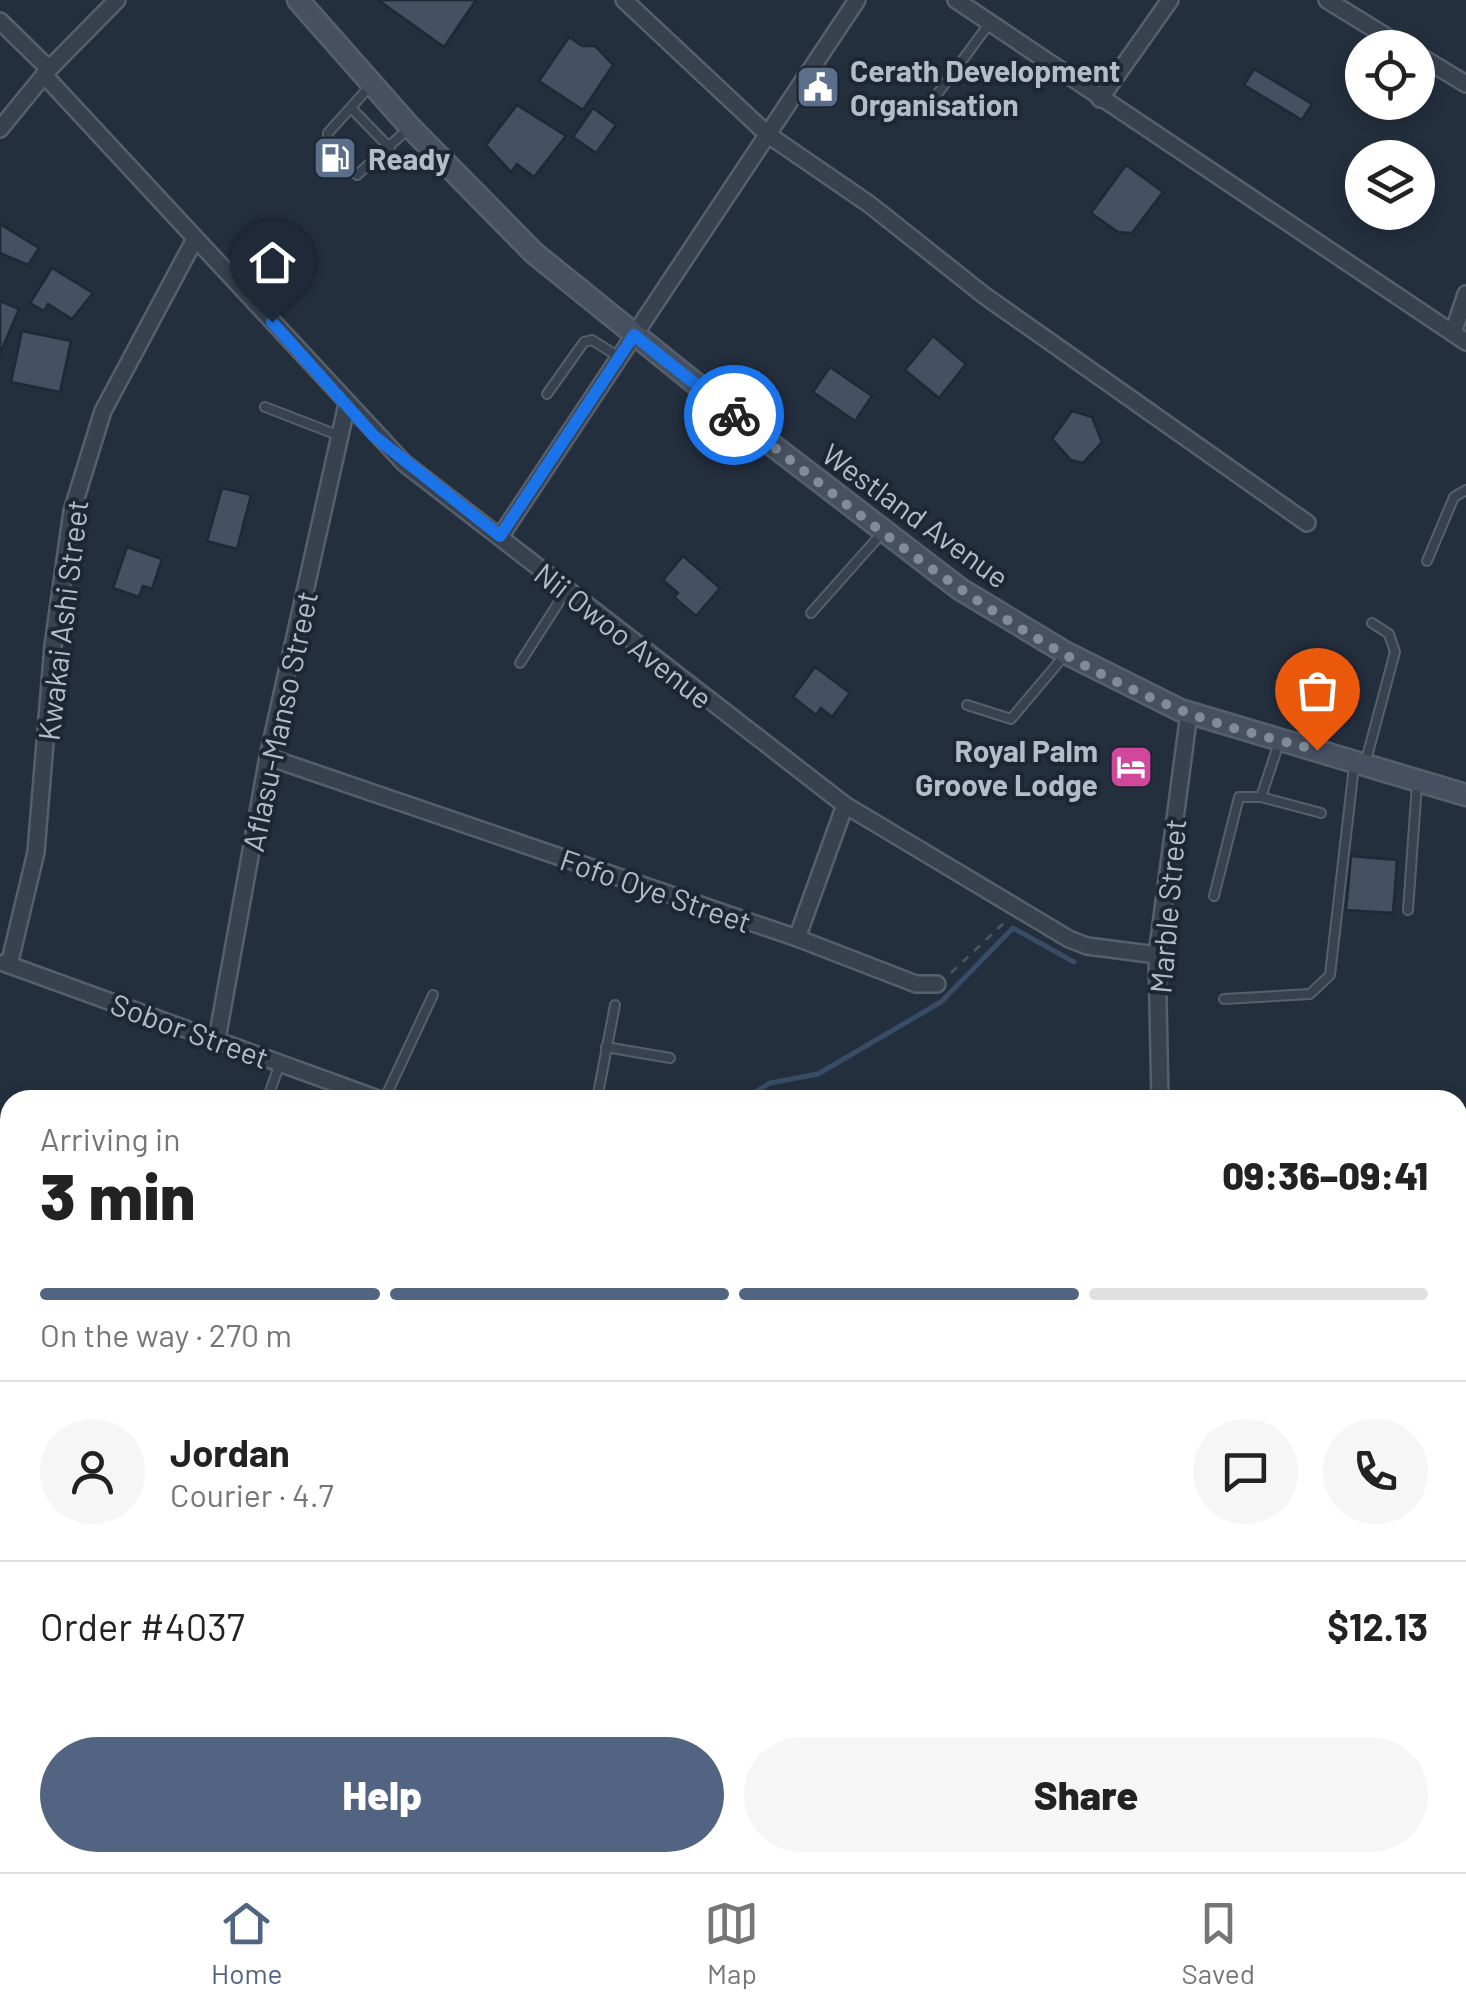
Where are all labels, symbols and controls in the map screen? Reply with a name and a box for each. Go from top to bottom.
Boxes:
map controls [1345,30,1435,230]
button: locate [1345,30,1435,120]
place label: Cerath Development Organisation [850,52,1121,122]
public building icon: Cerath Development Organisation [795,64,841,110]
fuel station icon: Ready [312,135,358,181]
place label: Ready [368,140,450,176]
button: layers [1345,140,1435,230]
pin [230,220,315,323]
icon: home [245,235,300,290]
courier [684,365,784,465]
icon: bike [707,388,762,443]
street label: Westland Avenue [816,435,1016,595]
street label: Kwakai Ashi Street [29,497,95,743]
street label: Nii Owoo Avenue [528,555,720,715]
street label: Aflasu-Manso Street [234,588,324,854]
pin [1275,648,1360,751]
icon: bag [1290,663,1345,718]
place label: Royal Palm Groove Lodge [915,732,1098,802]
hotel icon: Royal Palm Groove Lodge [1108,744,1154,790]
street label: Marble Street [1141,817,1193,995]
street label: Fofo Oye Street [556,841,756,939]
street label: Sobor Street [106,985,274,1075]
text: Arriving in [40,1119,180,1157]
text: 09:36–09:41 [1222,1152,1428,1198]
text: 3 min [40,1155,195,1233]
text: On the way · 270 m [40,1315,292,1353]
button: person [40,1419,145,1524]
button: chat [1193,1419,1298,1524]
button: phone [1323,1419,1428,1524]
text: Jordan [170,1429,290,1475]
text: Courier · 4.7 [170,1475,334,1513]
text: Order #4037 [40,1603,245,1649]
text: $12.13 [1327,1603,1428,1649]
button: Help [40,1737,724,1852]
button: Share [744,1737,1428,1852]
tab: Home [211,1896,282,1990]
tab: Map [704,1896,759,1990]
tab: Saved [1182,1896,1255,1990]

